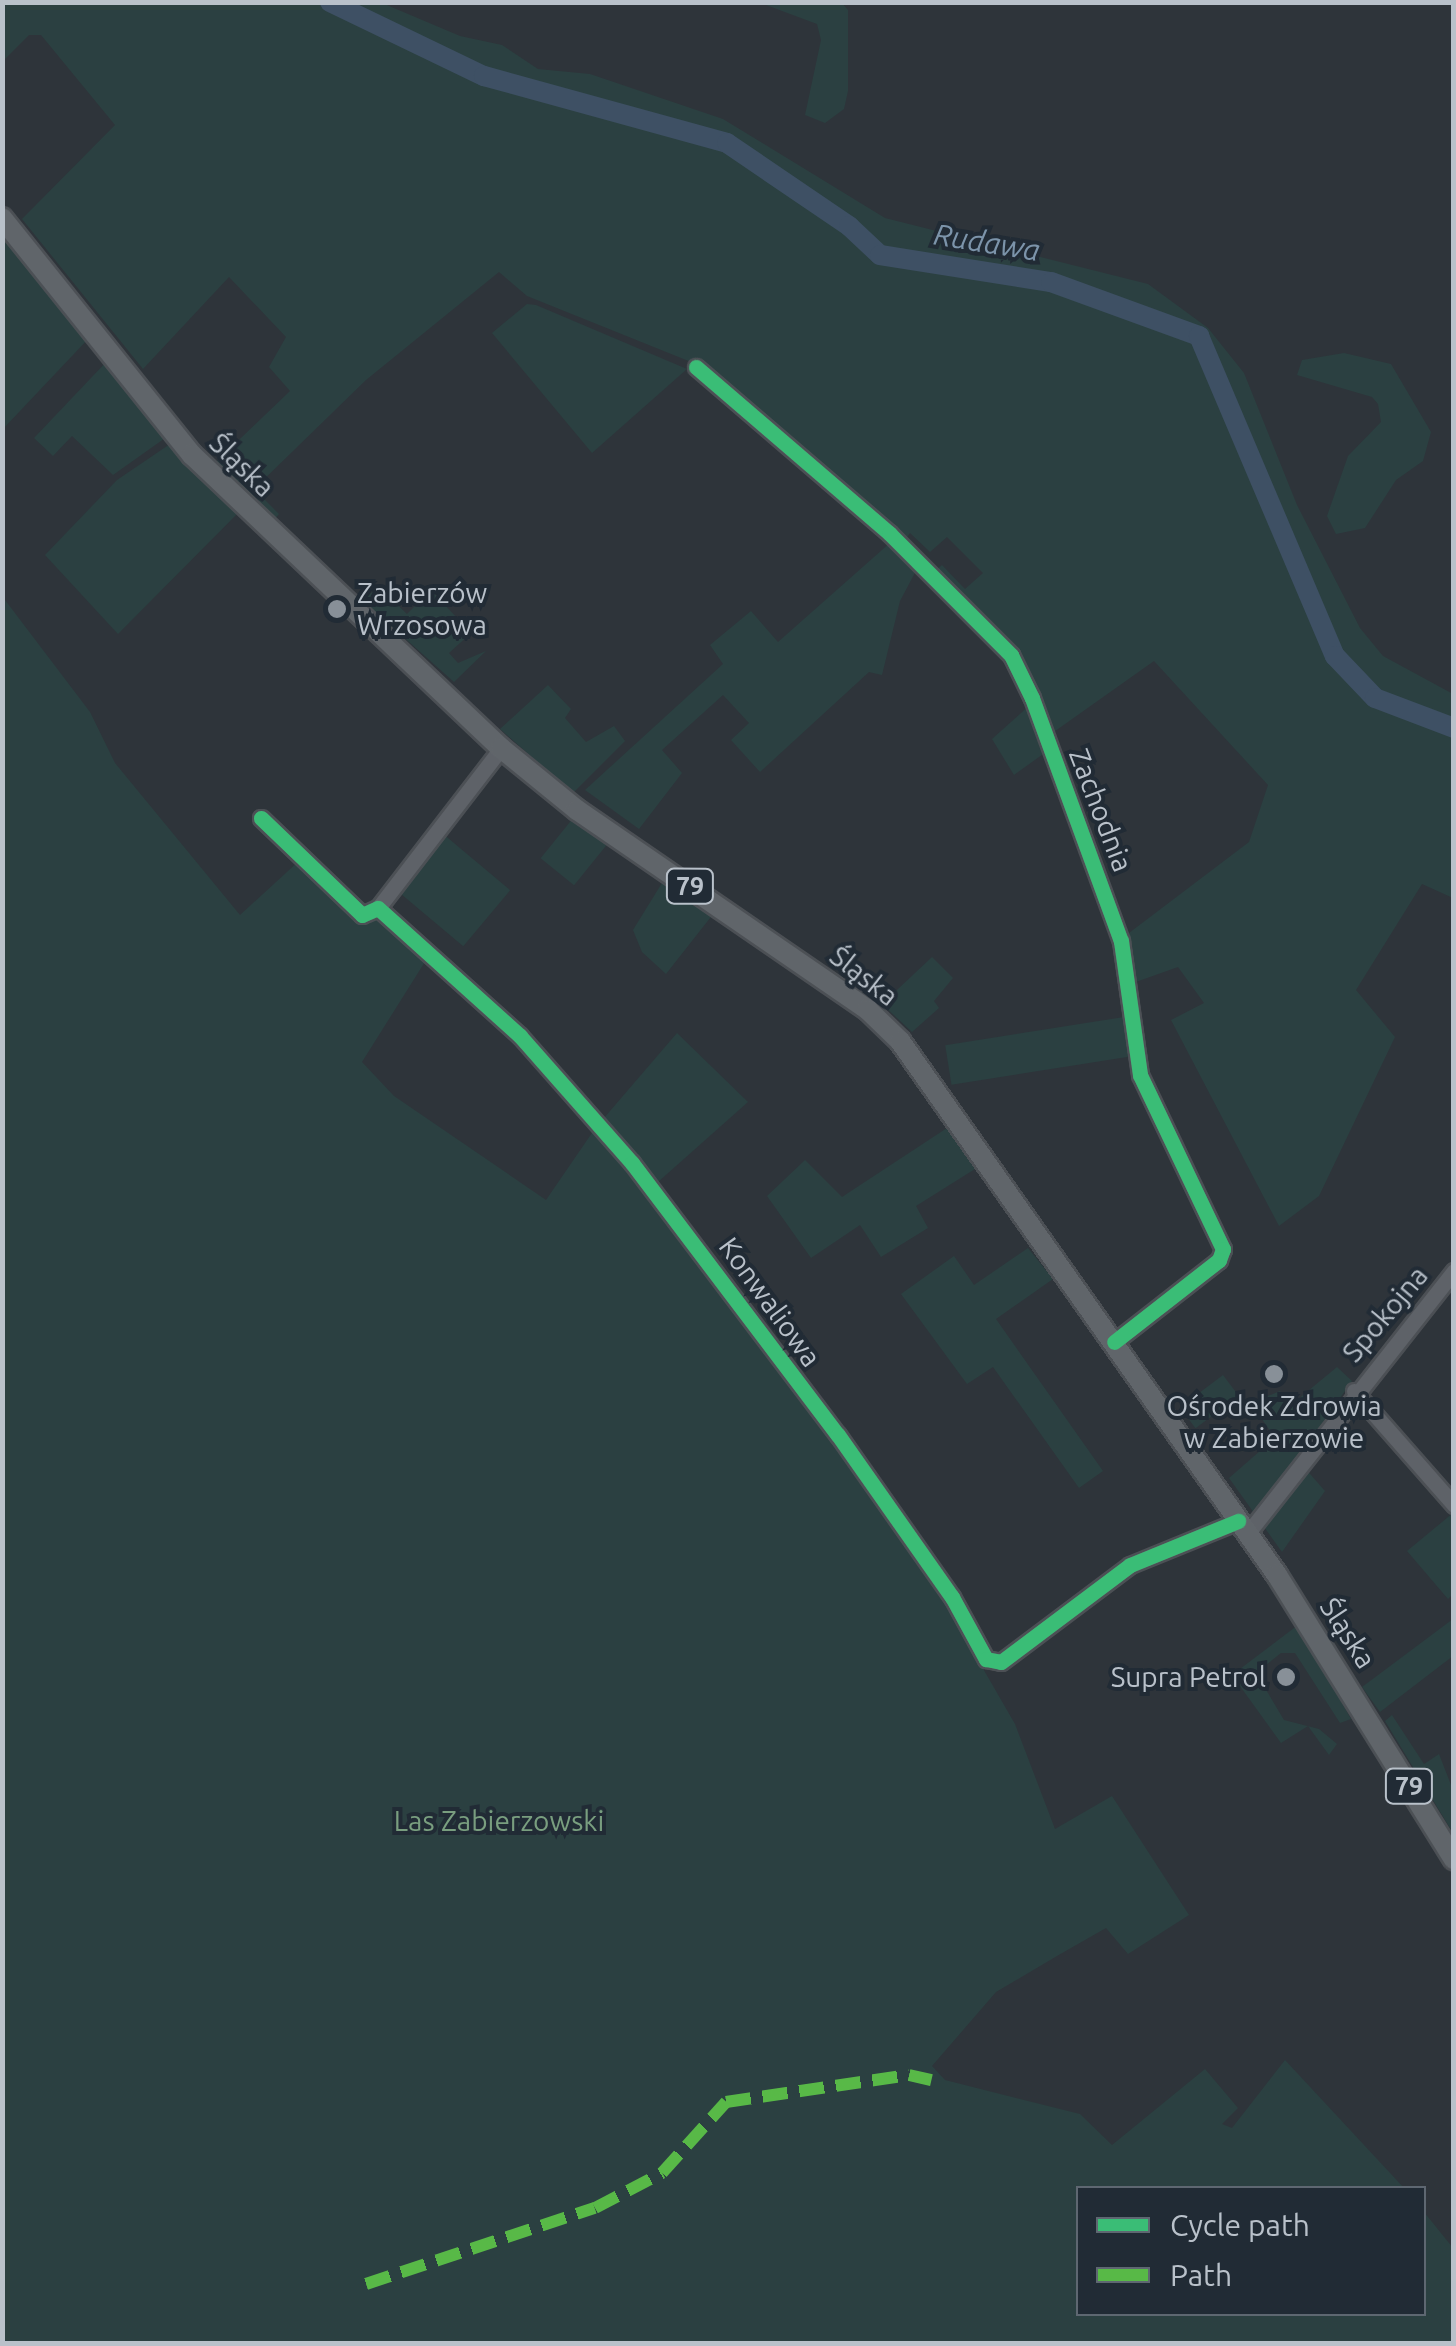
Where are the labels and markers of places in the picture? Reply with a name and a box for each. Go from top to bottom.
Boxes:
place label: Zabierzów Wrzosowa [357,576,487,642]
marker: Zabierzów Wrzosowa [326,598,348,620]
marker: Ośrodek Zdrowia w Zabierzowie [1263,1363,1285,1385]
place label: Ośrodek Zdrowia w Zabierzowie [1166,1389,1382,1455]
place label: Supra Petrol [1111,1660,1266,1694]
marker: Supra Petrol [1275,1666,1297,1688]

